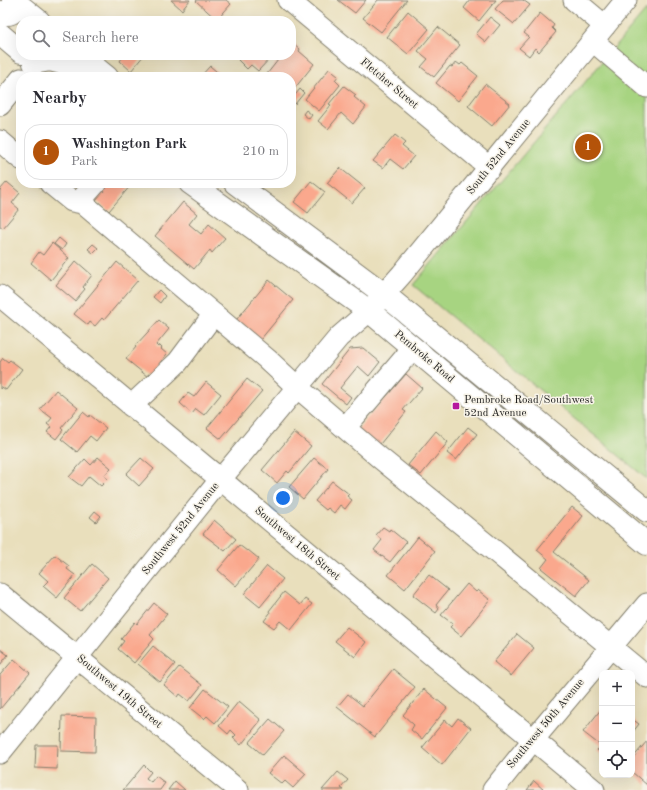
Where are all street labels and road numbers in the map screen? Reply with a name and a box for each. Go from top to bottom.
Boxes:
street label: Fletcher Street [358,57,420,111]
street label: South 52nd Avenue [465,117,533,197]
street label: Pembroke Road [392,329,456,385]
street label: Southwest 52nd Avenue [140,481,222,577]
street label: Southwest 18th Street [252,505,342,583]
street label: Southwest 19th Street [74,653,164,731]
street label: Southwest 50th Avenue [505,677,587,771]

